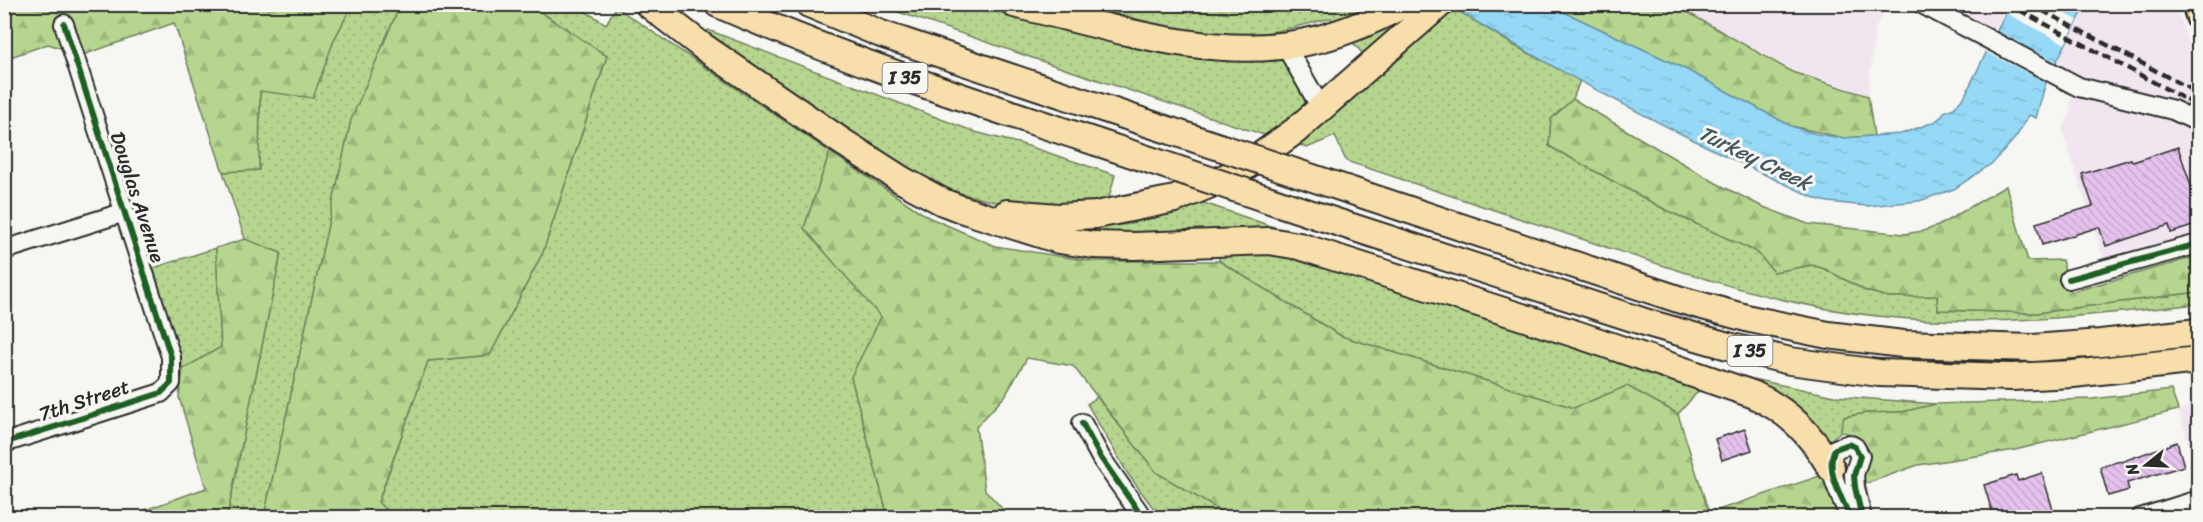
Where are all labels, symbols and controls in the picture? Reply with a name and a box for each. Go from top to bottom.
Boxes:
road number: I 35 [882,63,928,93]
water label: Turkey Creek [1692,114,1821,203]
street label: Douglas Avenue [100,127,175,268]
road number: I 35 [1728,336,1772,366]
street label: 7th Street [34,369,134,432]
north arrow [2116,435,2176,495]
text: N [2116,459,2148,480]

